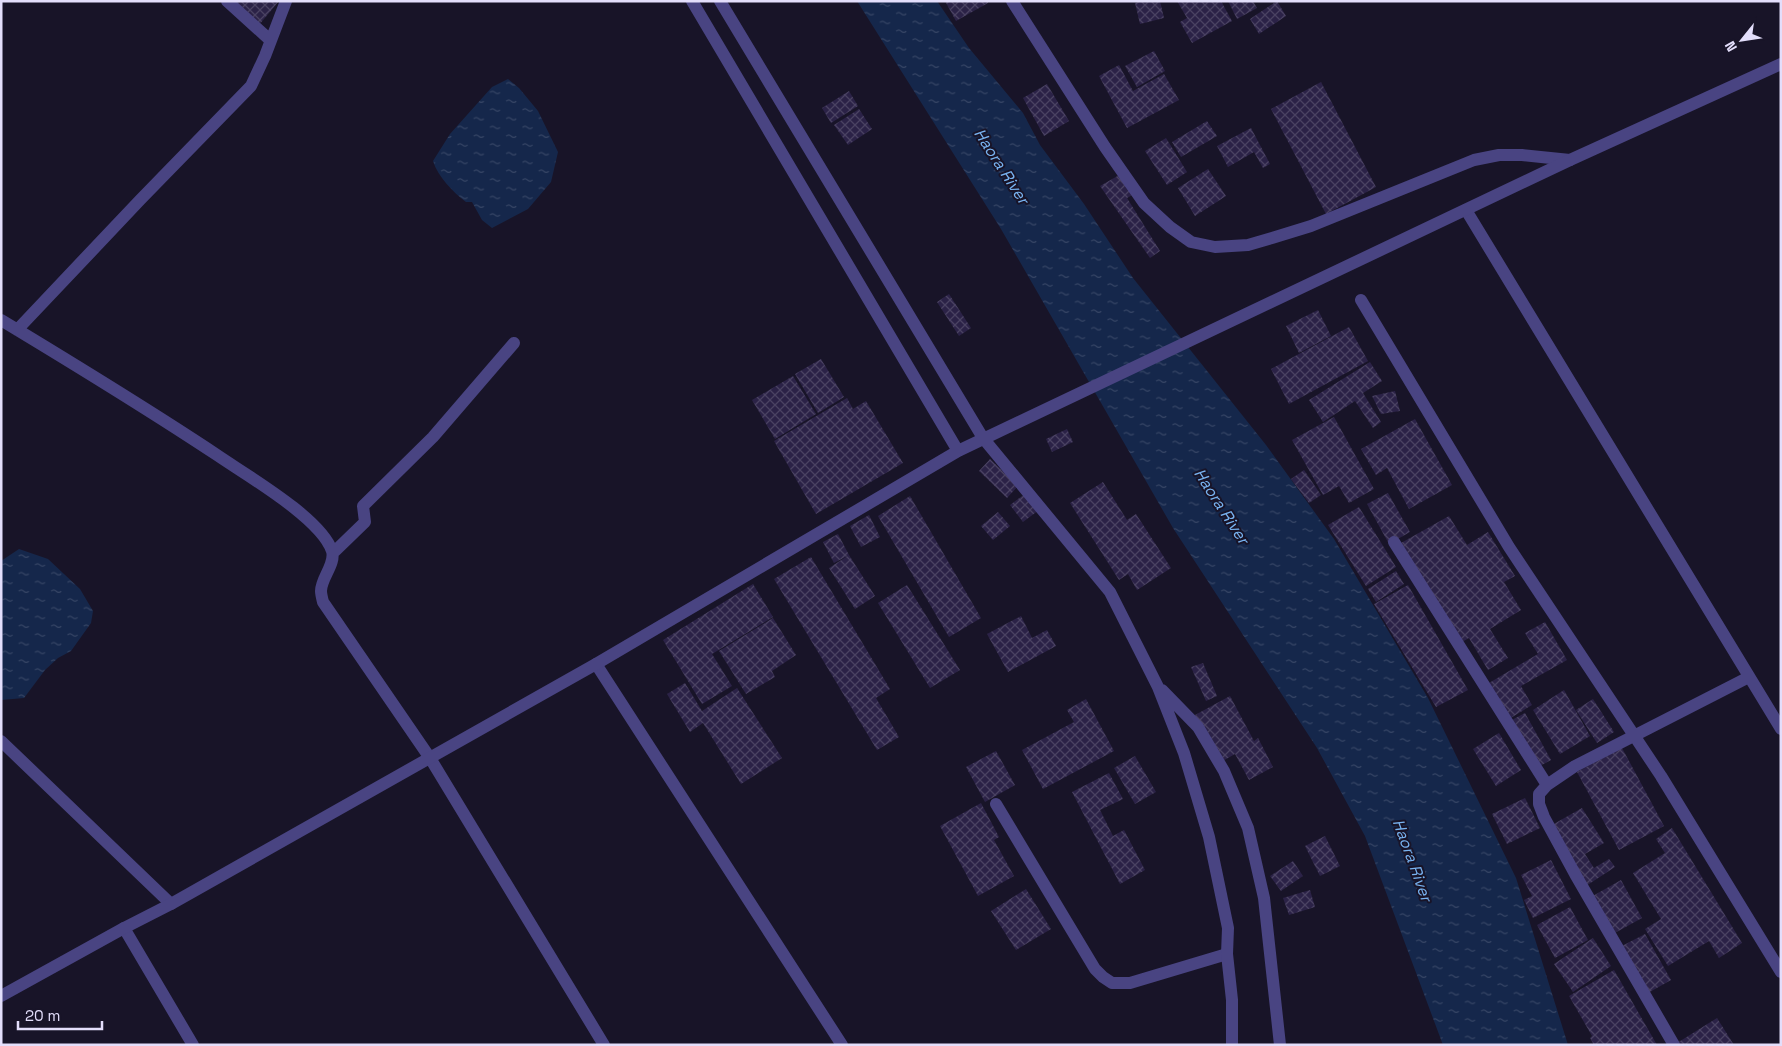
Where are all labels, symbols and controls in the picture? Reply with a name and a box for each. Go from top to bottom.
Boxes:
north arrow [1717,15,1767,65]
text: N [1721,38,1741,55]
water label: Haora River [969,124,1035,210]
water label: Haora River [1189,464,1255,550]
water label: Haora River [1388,816,1438,906]
scale bar [18,998,101,1030]
text: 20 m [25,1006,60,1025]

